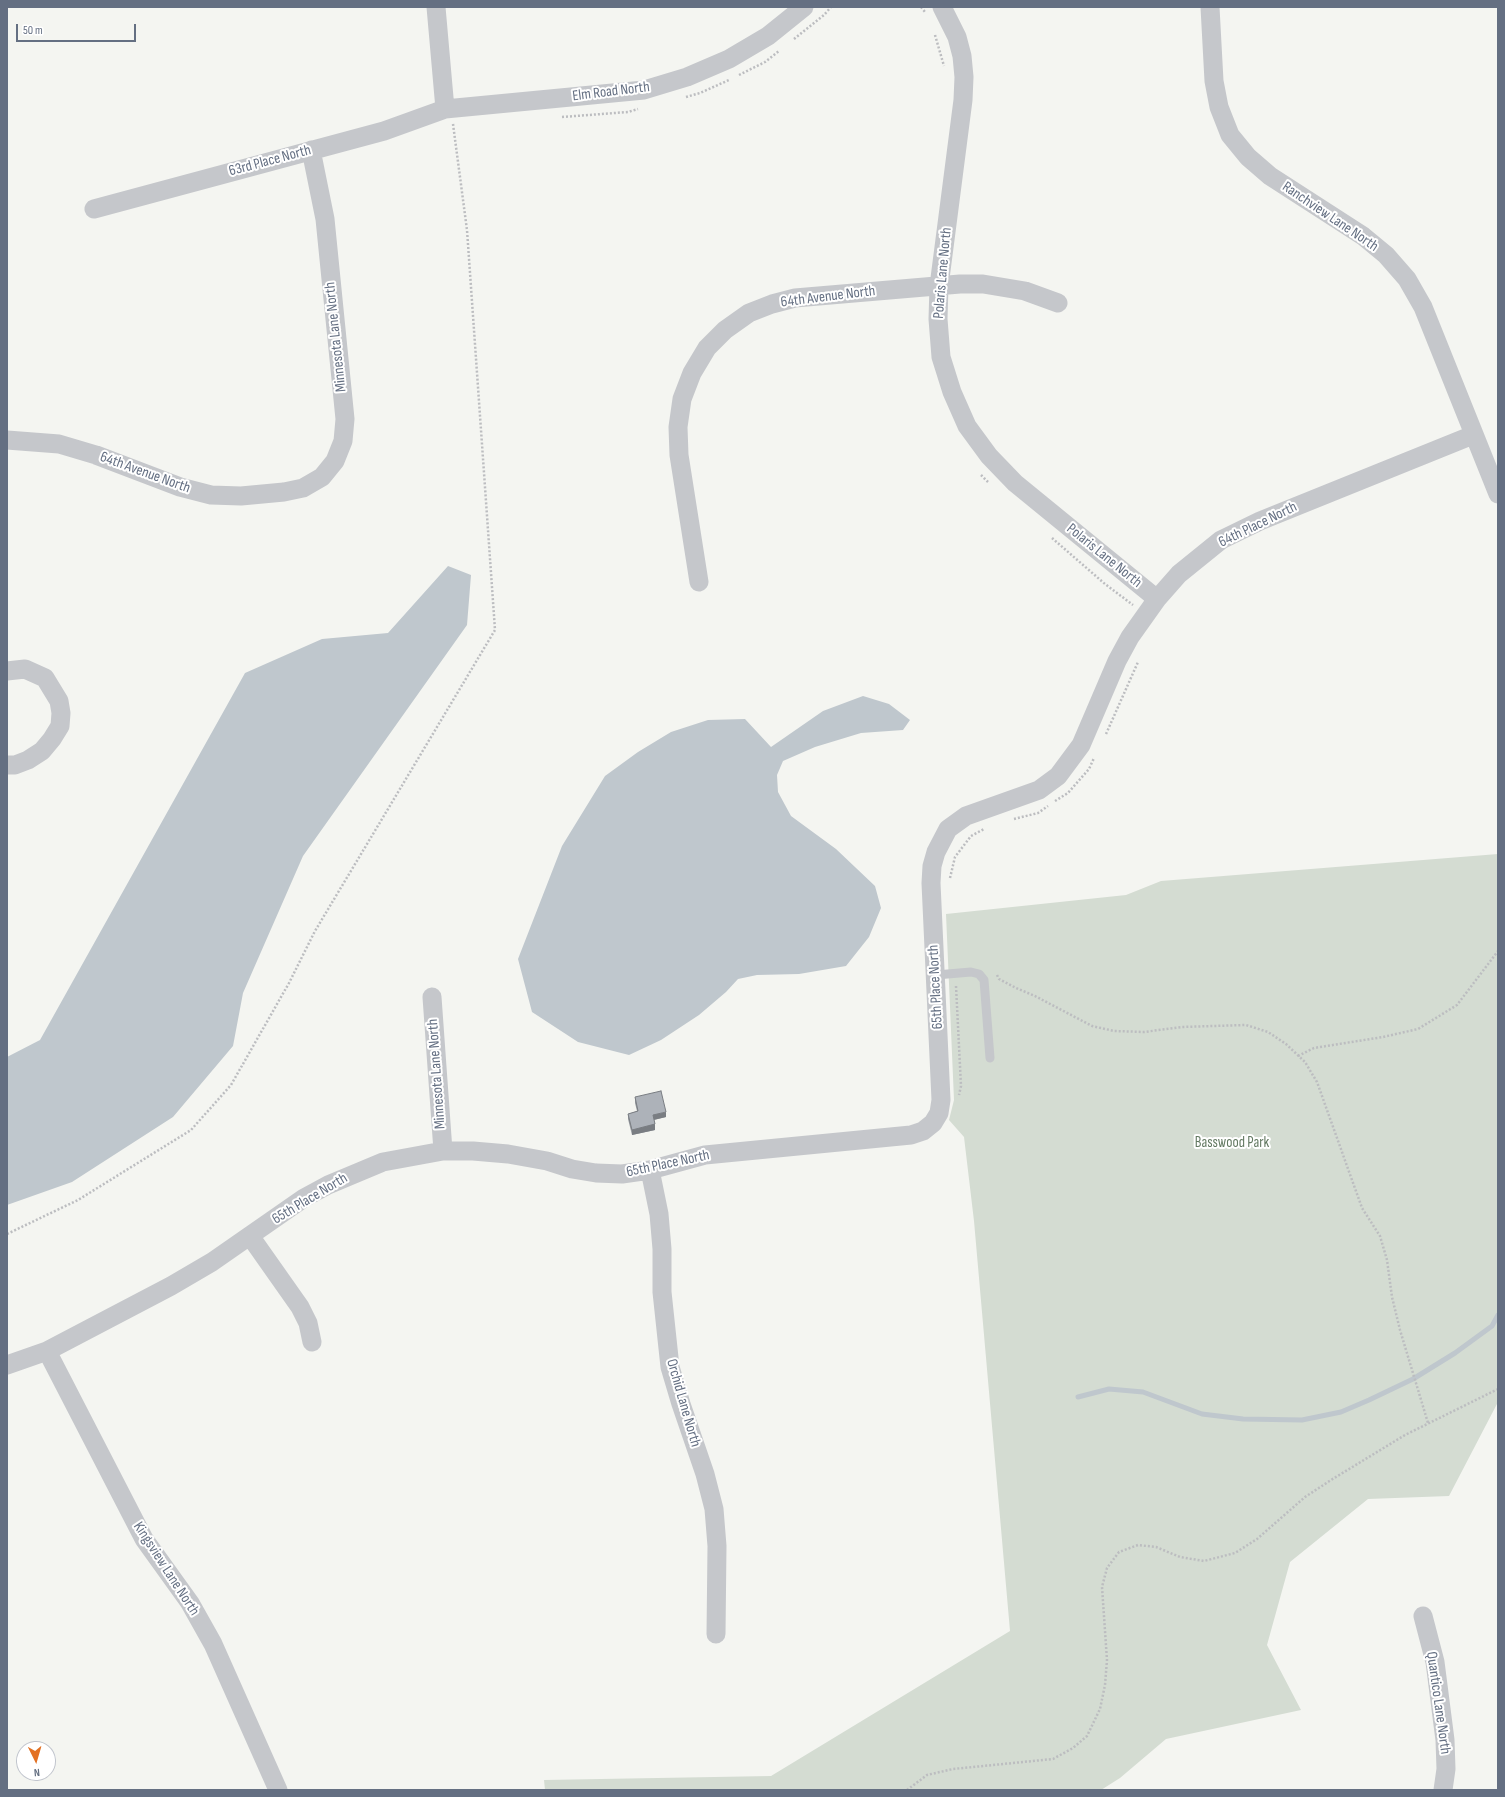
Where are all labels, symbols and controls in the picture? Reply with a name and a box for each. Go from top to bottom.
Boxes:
scale bar [18,16,138,42]
text: 50 m [23,23,43,38]
street label: Elm Road North [571,78,651,106]
street label: 63rd Place North [227,141,313,181]
street label: Ranchview Lane North [1278,178,1382,256]
street label: Polaris Lane North [930,227,956,319]
street label: Minnesota Lane North [321,281,351,393]
street label: 64th Avenue North [780,282,876,312]
street label: 64th Avenue North [97,448,193,498]
street label: 64th Place North [1216,498,1300,552]
street label: Polaris Lane North [1063,520,1145,592]
street label: 65th Place North [925,944,947,1030]
street label: Minnesota Lane North [424,1018,450,1130]
park label: Basswood Park [1195,1134,1269,1152]
street label: 65th Place North [625,1146,711,1182]
street label: 65th Place North [269,1170,351,1228]
street label: Orchid Lane North [662,1357,704,1449]
street label: Kingsview Lane North [129,1519,203,1619]
street label: Quantico Lane North [1422,1651,1454,1755]
north arrow [16,1741,56,1781]
text: N [34,1766,40,1779]

